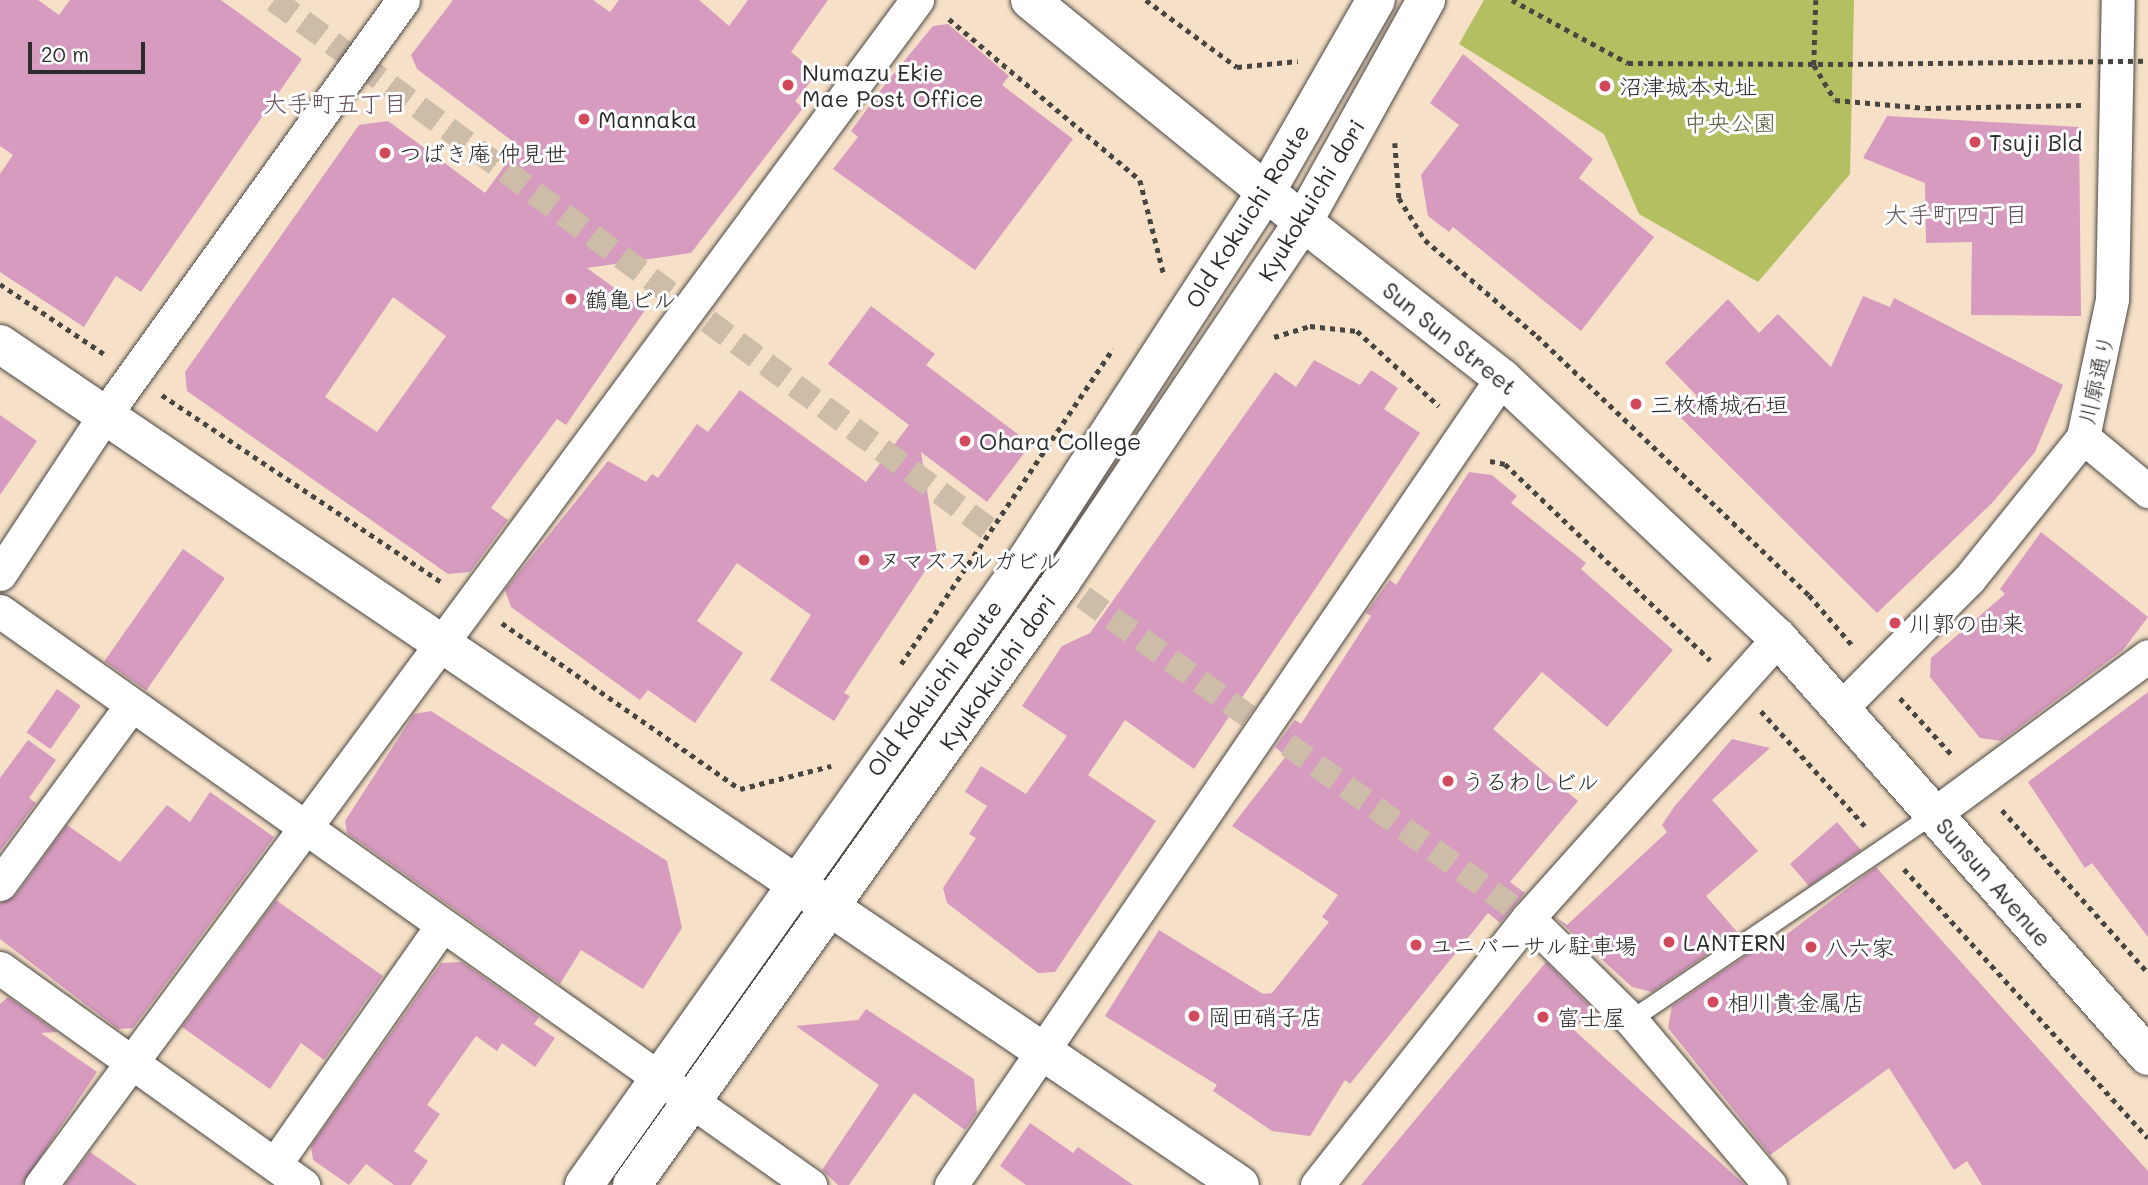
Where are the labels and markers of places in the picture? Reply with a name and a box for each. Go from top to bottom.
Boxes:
place label: Numazu Ekie Mae Post Office [802,58,984,112]
place label: 沼津城本丸址 [1619,72,1757,100]
marker: Numazu Ekie Mae Post Office [780,77,796,93]
marker: 沼津城本丸址 [1597,78,1613,94]
place label: Mannaka [598,105,697,133]
marker: Mannaka [576,111,592,127]
place label: Tsuji Bld [1989,128,2082,156]
marker: Tsuji Bld [1967,134,1983,150]
place label: つばき庵 仲見世 [399,139,567,167]
marker: つばき庵 仲見世 [377,145,393,161]
place label: 鶴亀ビル [585,285,677,313]
marker: 鶴亀ビル [563,291,579,307]
place label: 三枚橋城石垣 [1650,390,1788,418]
marker: 三枚橋城石垣 [1628,396,1644,412]
place label: Ohara College [979,427,1141,455]
marker: Ohara College [957,433,973,449]
place label: ヌマズスルガビル [878,546,1062,574]
marker: ヌマズスルガビル [856,552,872,568]
place label: 川郭の由来 [1909,609,2024,637]
marker: 川郭の由来 [1887,615,1903,631]
place label: うるわしビル [1462,767,1600,795]
marker: うるわしビル [1440,773,1456,789]
place label: LANTERN [1683,928,1786,956]
place label: ユニバーサル駐車場 [1430,931,1637,959]
place label: 八六家 [1825,933,1894,961]
marker: LANTERN [1661,934,1677,950]
marker: ユニバーサル駐車場 [1408,937,1424,953]
marker: 八六家 [1803,939,1819,955]
place label: 相川貴金属店 [1727,988,1865,1016]
marker: 相川貴金属店 [1705,994,1721,1010]
place label: 岡田硝子店 [1208,1002,1323,1030]
place label: 富士屋 [1557,1003,1626,1031]
marker: 岡田硝子店 [1186,1008,1202,1024]
marker: 富士屋 [1535,1009,1551,1025]

